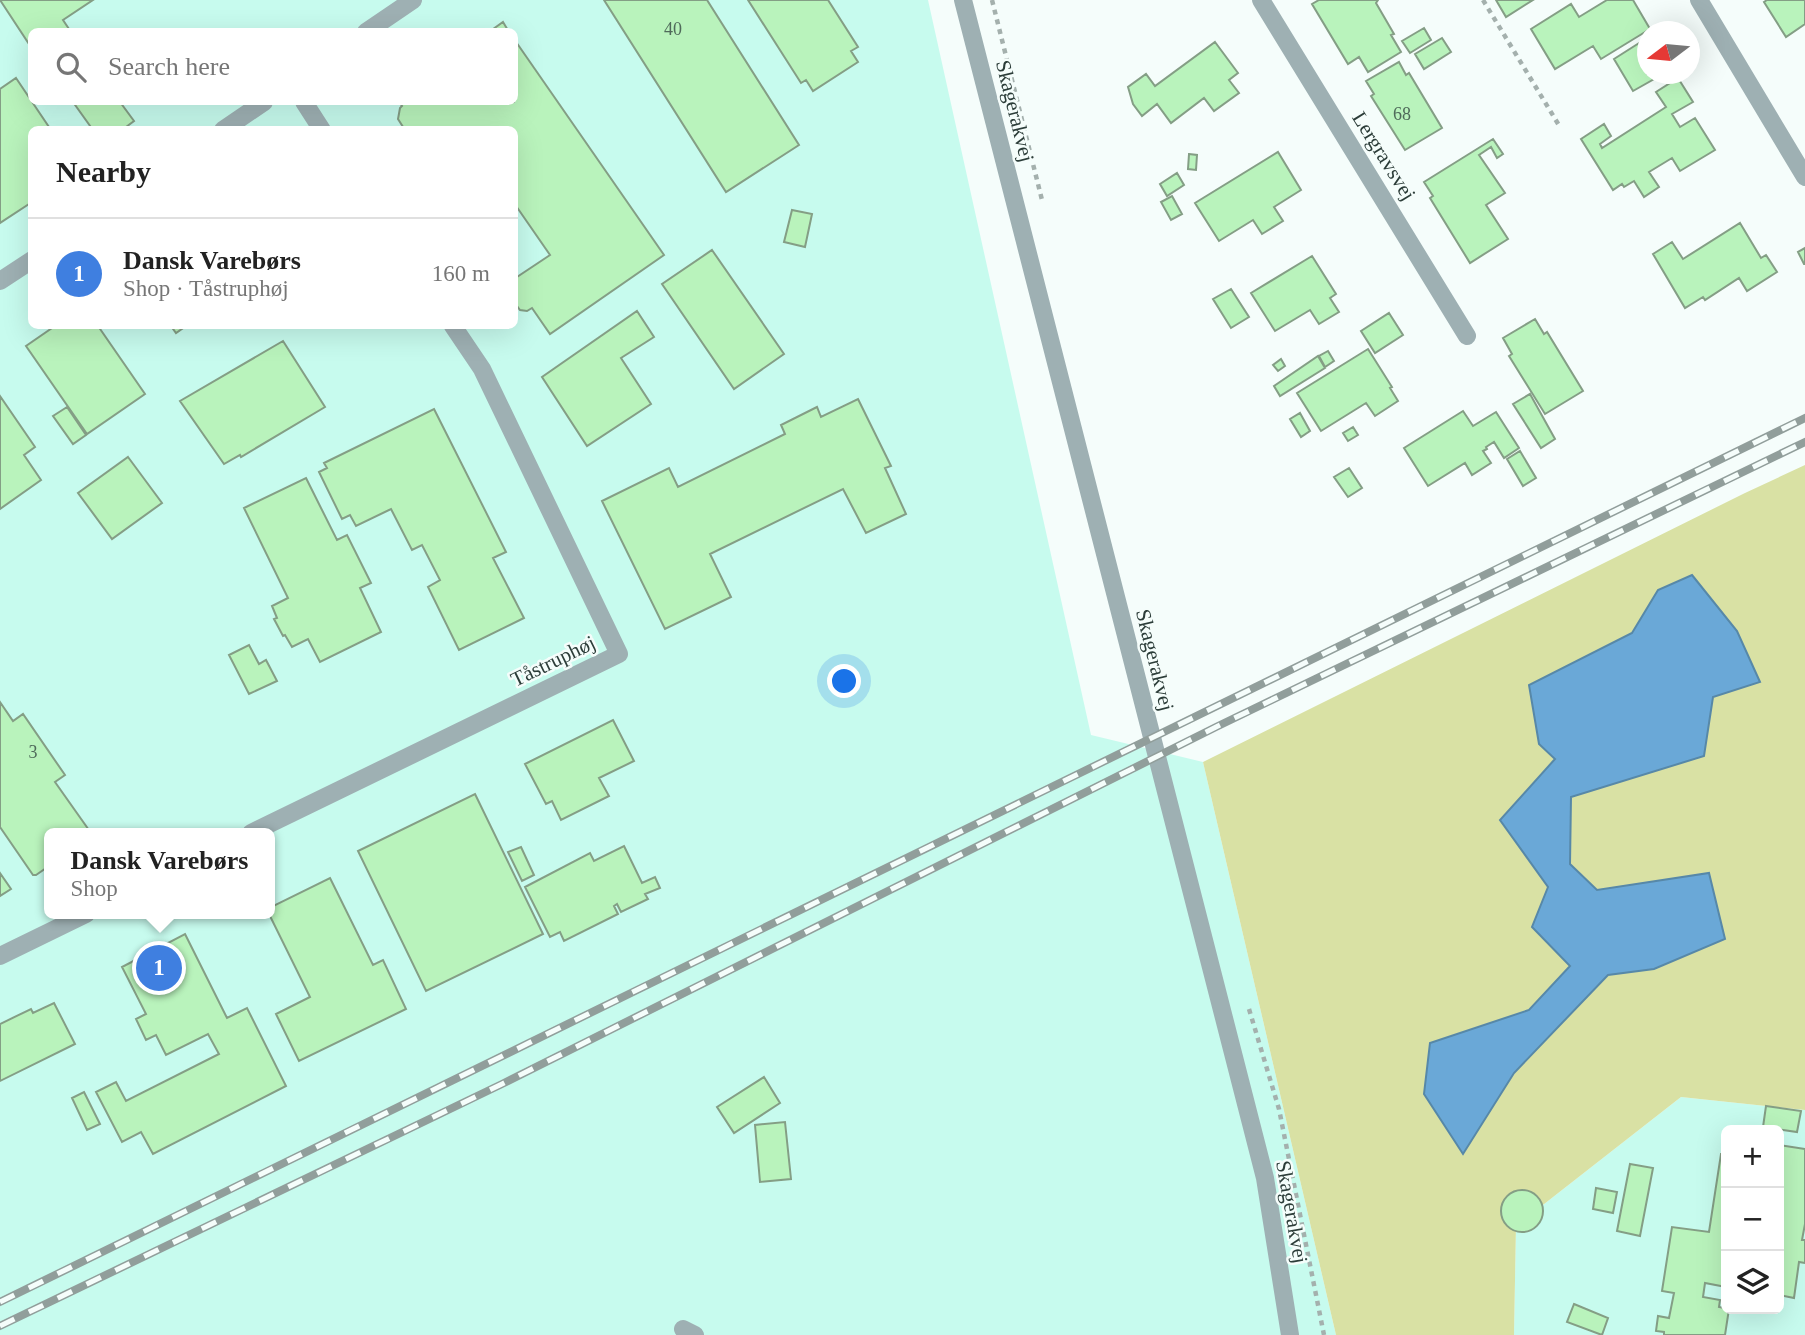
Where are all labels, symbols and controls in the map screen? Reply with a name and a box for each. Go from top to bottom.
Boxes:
house number: 40 [664,19,682,39]
north arrow [1637,21,1700,84]
search box [28,28,518,105]
icon: search [52,48,90,86]
text: Search here [108,52,230,81]
street label: Skagerakvej [991,58,1039,164]
house number: 68 [1393,104,1411,124]
street label: Lergravsvej [1347,107,1421,205]
text: Nearby [56,155,151,188]
text: Dansk Varebørs [123,246,301,275]
text: 1 [73,261,85,286]
text: 160 m [432,261,490,286]
text: Shop · Tåstruphøj [123,276,289,301]
street label: Skagerakvej [1131,607,1179,713]
street label: Tåstruphøj [507,630,599,692]
your location [827,664,861,698]
house number: 3 [29,742,38,762]
popup [44,828,275,919]
text: Dansk Varebørs [71,846,248,875]
text: Shop [71,876,118,901]
pin: 1 [136,942,182,994]
map controls [1721,1125,1784,1314]
button: + [1721,1125,1784,1188]
street label: Skagerakvej [1271,1159,1313,1265]
button: − [1721,1188,1784,1251]
button: layers [1721,1251,1784,1314]

